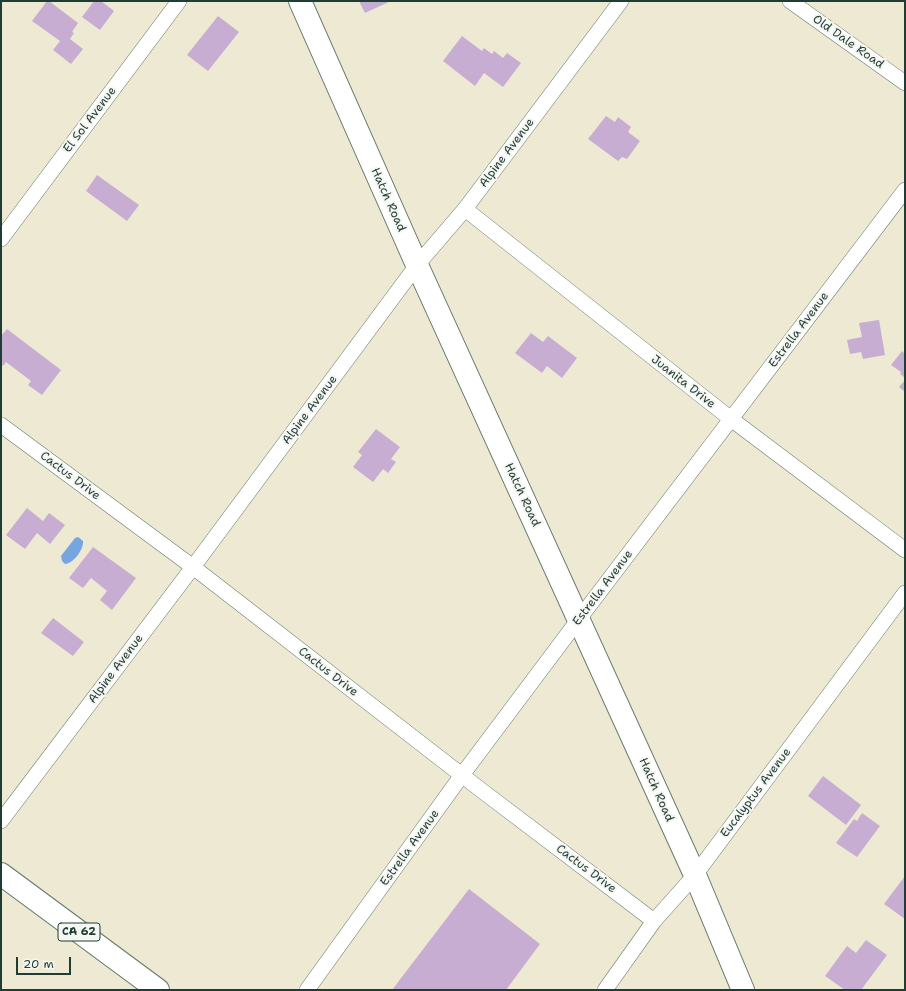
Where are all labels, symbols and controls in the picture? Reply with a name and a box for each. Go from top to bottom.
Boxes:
street label: Old Dale Road [810,12,886,72]
street label: El Sol Avenue [61,84,119,156]
street label: Alpine Avenue [476,116,538,190]
street label: Hatch Road [368,166,408,234]
street label: Estrella Avenue [766,289,832,371]
street label: Juanita Drive [648,352,718,412]
street label: Alpine Avenue [279,373,341,447]
street label: Cactus Drive [37,449,103,503]
street label: Hatch Road [501,461,543,529]
street label: Estrella Avenue [570,547,636,629]
street label: Alpine Avenue [85,632,147,706]
street label: Cactus Drive [295,644,361,700]
street label: Eucalyptus Avenue [718,745,794,841]
street label: Hatch Road [636,756,676,824]
street label: Estrella Avenue [377,807,443,889]
street label: Cactus Drive [553,842,619,896]
road number: CA 62 [58,923,100,941]
scale bar [18,949,73,975]
text: 20 m [23,956,54,972]

